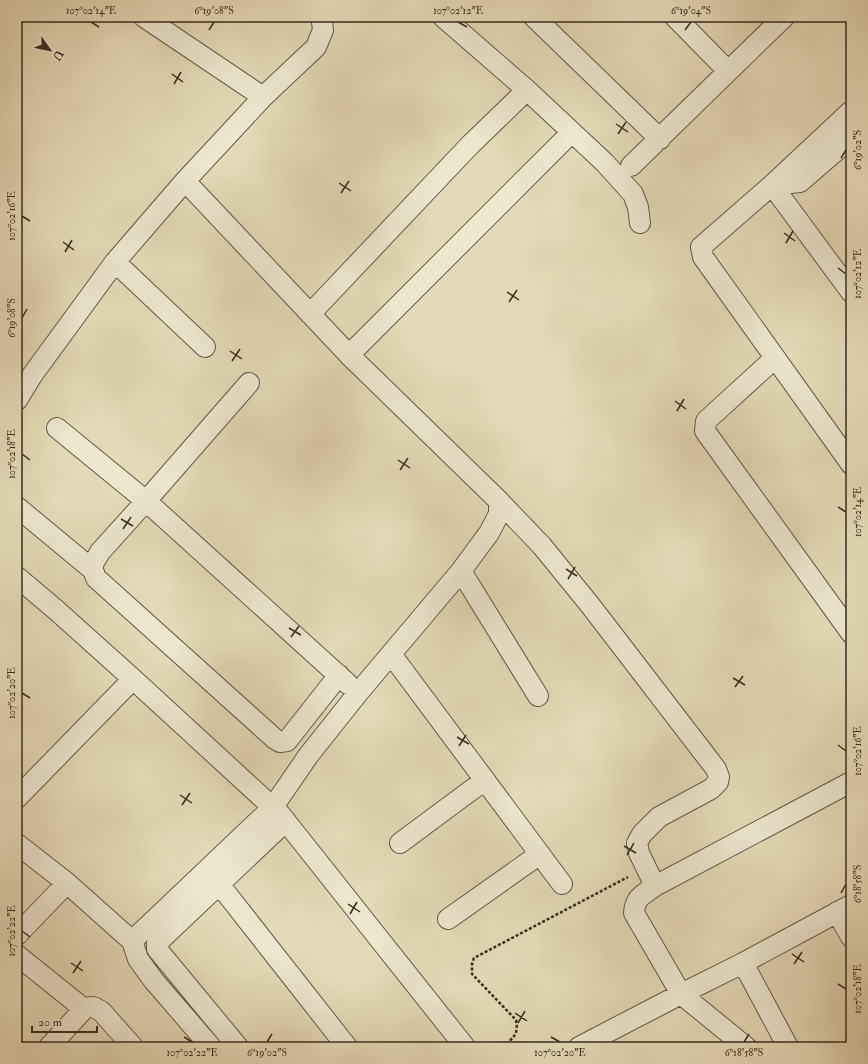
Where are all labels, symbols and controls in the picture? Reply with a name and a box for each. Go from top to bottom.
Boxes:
text: 107°02'14"E [66,5,116,17]
text: 6°19'08"S [194,5,234,17]
text: 107°02'12"E [433,5,483,17]
text: 6°19'04"S [671,5,711,17]
north arrow [30,30,70,70]
text: U [50,48,66,63]
text: 6°19'02"S [852,130,864,170]
text: 107°02'16"E [6,191,18,241]
text: 107°02'12"E [852,249,864,299]
text: 6°19'08"S [6,298,18,338]
text: 107°02'18"E [6,429,18,479]
text: 107°02'14"E [852,487,864,537]
text: 107°02'20"E [6,667,18,719]
text: 107°02'16"E [852,726,864,776]
text: 6°18'58"S [852,865,864,903]
text: 107°02'22"E [6,905,18,957]
text: 107°02'18"E [852,964,864,1014]
scale bar [32,1008,97,1034]
text: 20 m [38,1015,63,1030]
text: 107°02'22"E [166,1047,218,1059]
text: 6°19'02"S [247,1047,287,1059]
text: 107°02'20"E [534,1047,586,1059]
text: 6°18'58"S [725,1047,763,1059]

